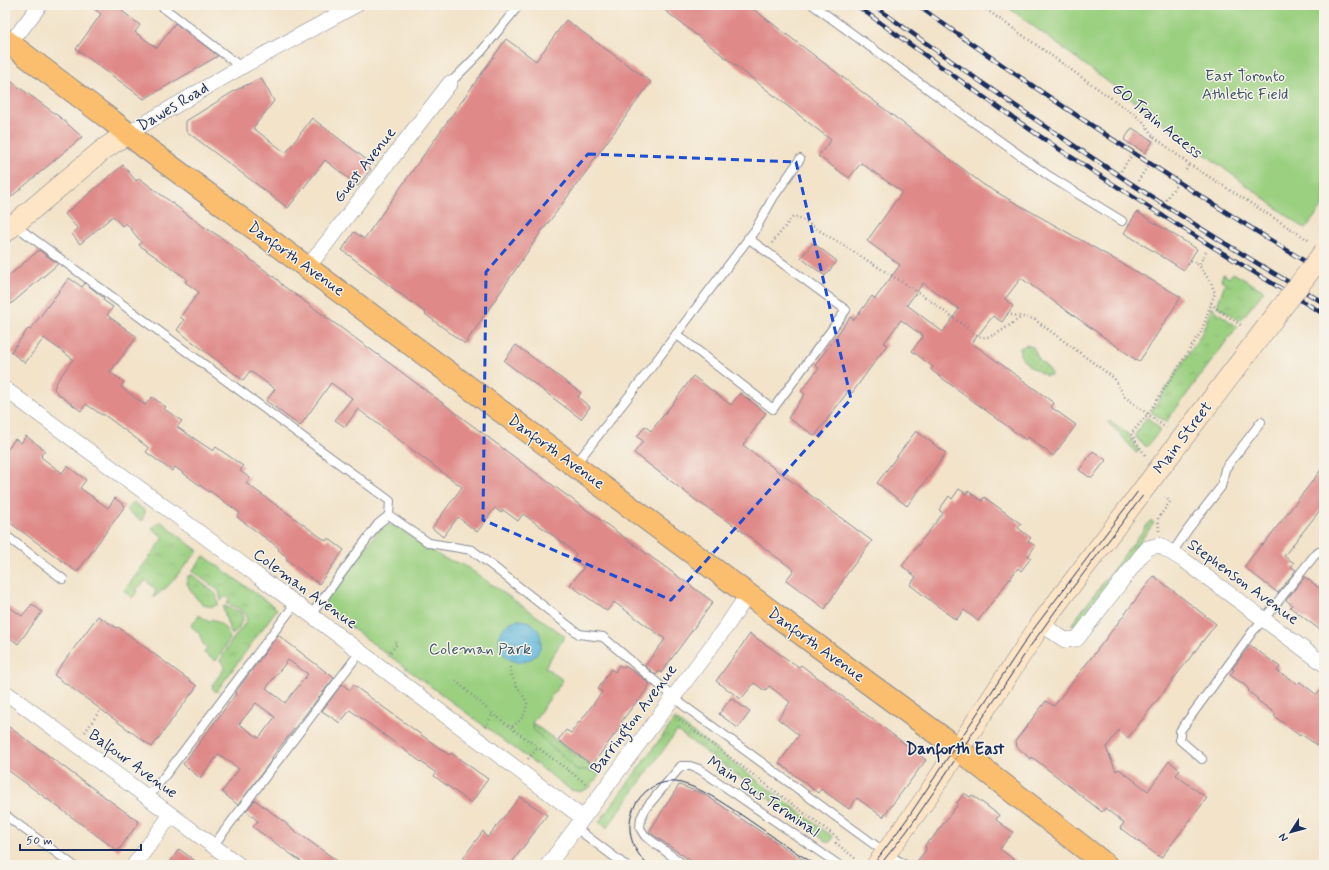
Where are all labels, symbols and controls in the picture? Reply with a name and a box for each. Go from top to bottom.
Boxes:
park label: East Toronto Athletic Field [1202,66,1288,105]
street label: Dawes Road [134,78,212,136]
street label: GO Train Access [1107,78,1207,164]
street label: Guest Avenue [329,123,401,207]
street label: Danforth Avenue [242,217,349,303]
street label: Main Street [1149,397,1218,479]
street label: Danforth Avenue [502,410,609,496]
street label: Stephenson Avenue [1183,534,1303,630]
street label: Coleman Avenue [249,544,361,634]
street label: Danforth Avenue [762,603,869,689]
park label: Coleman Park [429,639,531,660]
street label: Barrington Avenue [586,660,683,779]
street label: Balfour Avenue [83,725,182,805]
district label: Danforth East [906,738,1005,763]
street label: Main Bus Terminal [703,752,823,842]
north arrow [1271,812,1311,852]
scale bar [20,826,141,852]
text: N [1276,830,1292,844]
text: 50 m [26,833,53,849]

